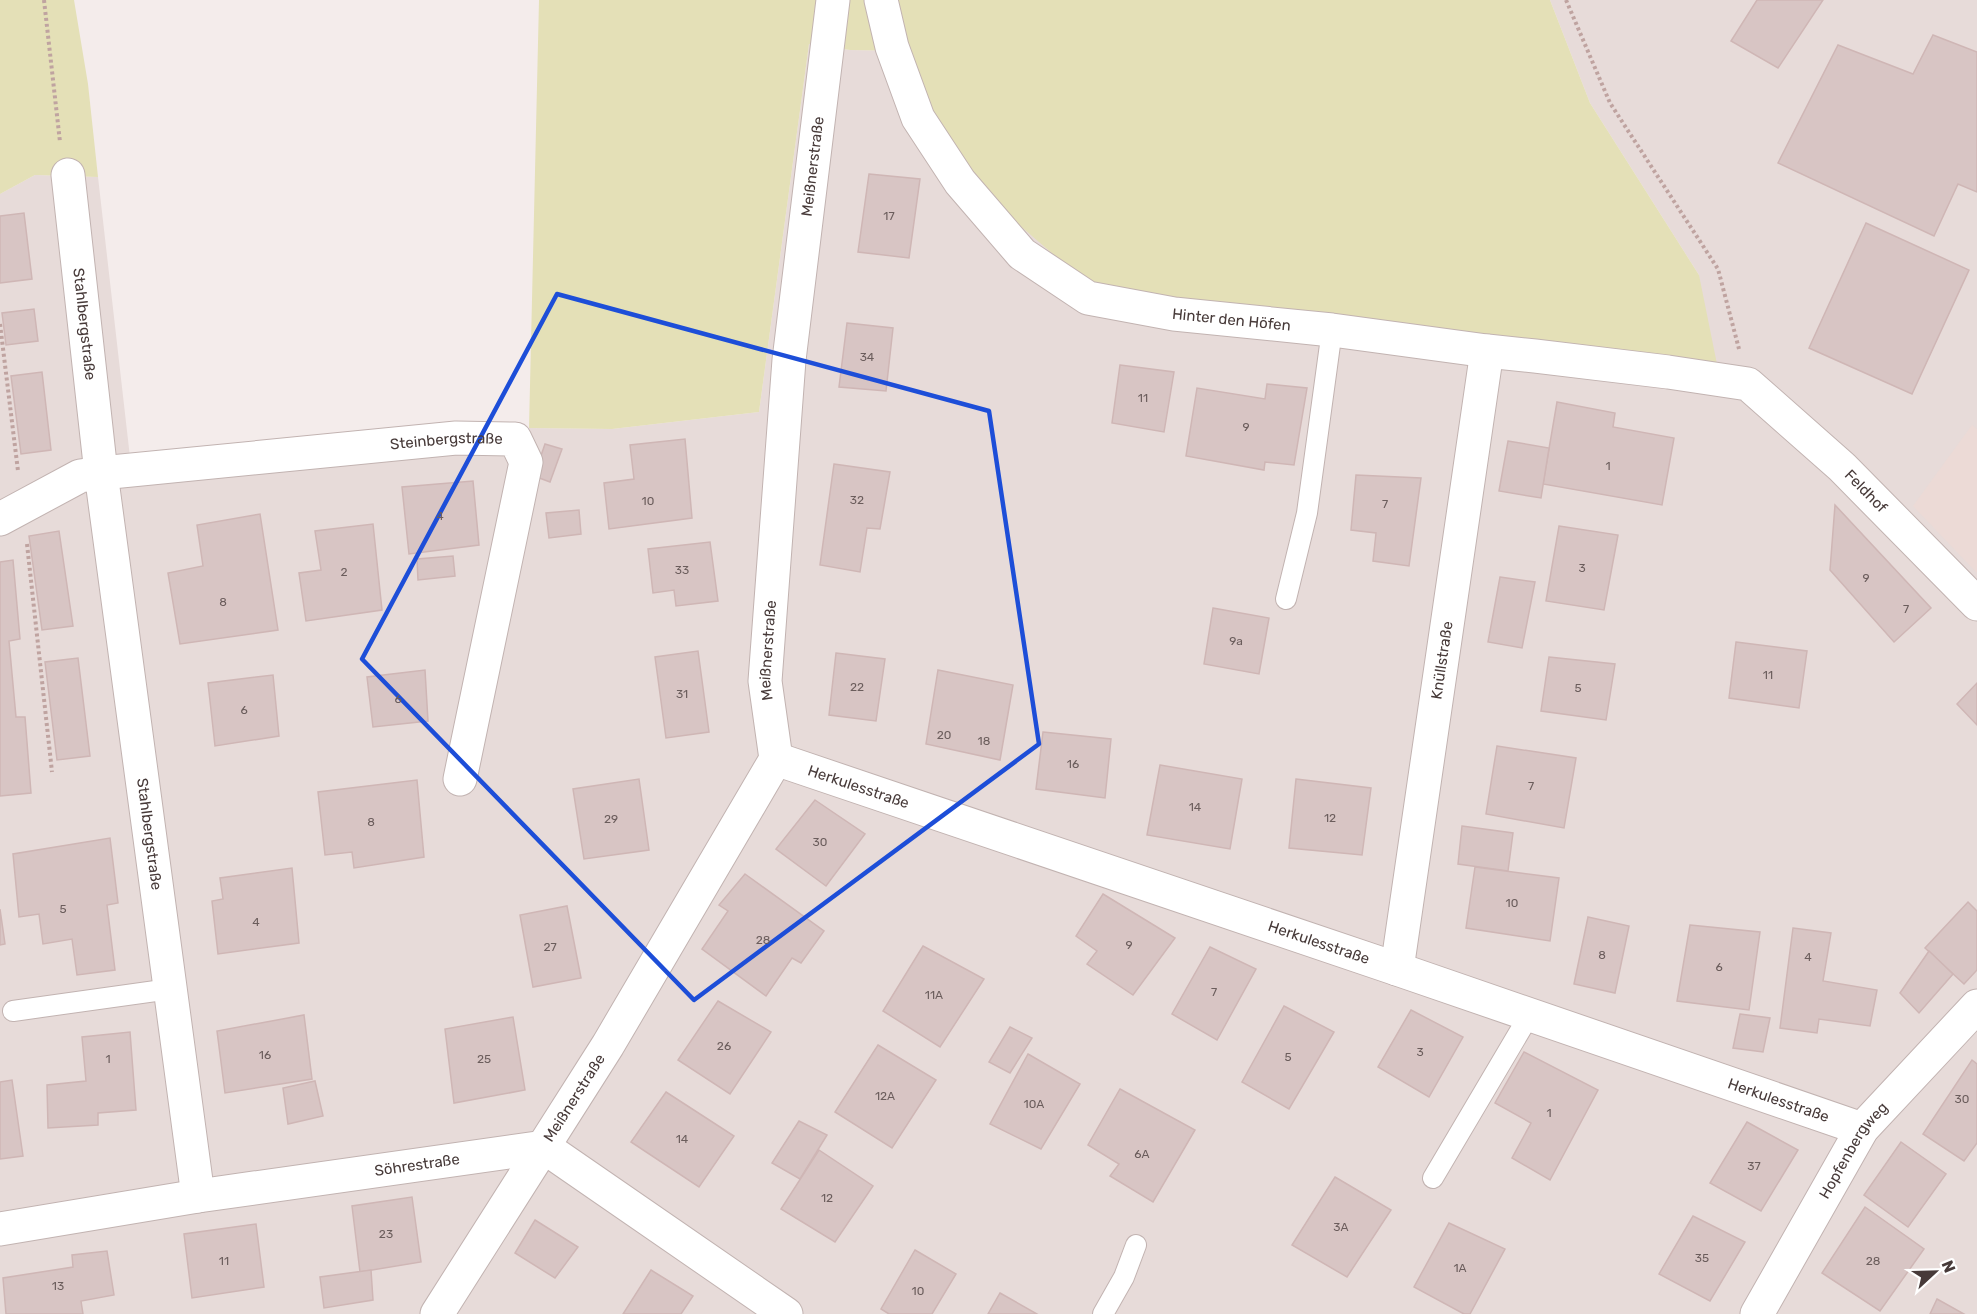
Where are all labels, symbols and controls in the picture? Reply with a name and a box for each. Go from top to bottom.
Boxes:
street label: Meißnerstraße [798,116,828,218]
house number: 17 [883,209,895,223]
street label: Stahlbergstraße [69,267,100,381]
street label: Hinter den Höfen [1171,305,1292,335]
house number: 34 [860,350,875,364]
house number: 11 [1138,391,1148,405]
house number: 9 [1242,420,1250,434]
street label: Steinbergstraße [389,429,503,453]
house number: 1 [1605,459,1611,473]
street label: Feldhof [1841,466,1891,517]
house number: 32 [850,493,864,507]
house number: 10 [642,494,654,508]
house number: 7 [1382,497,1388,511]
house number: 4 [436,509,444,523]
house number: 3 [1578,561,1586,575]
house number: 33 [675,563,689,577]
house number: 2 [340,565,348,579]
house number: 9 [1862,571,1870,585]
house number: 8 [219,595,227,609]
street label: Meißnerstraße [756,599,780,702]
house number: 7 [1903,602,1909,616]
street label: Knüllstraße [1427,620,1457,701]
house number: 9a [1229,634,1243,648]
house number: 11 [1763,668,1773,682]
house number: 22 [850,680,864,694]
house number: 5 [1574,681,1582,695]
house number: 31 [676,687,688,701]
house number: 6 [394,692,402,706]
house number: 6 [240,703,248,717]
house number: 20 [937,728,951,742]
house number: 18 [978,734,990,748]
house number: 16 [1067,757,1079,771]
street label: Herkulesstraße [805,761,911,812]
street label: Stahlbergstraße [133,777,166,891]
house number: 7 [1528,779,1534,793]
house number: 14 [1189,800,1202,814]
house number: 12 [1324,811,1336,825]
house number: 29 [604,812,618,826]
house number: 8 [367,815,375,829]
house number: 30 [813,835,827,849]
house number: 10 [1506,896,1518,910]
house number: 5 [59,902,67,916]
house number: 4 [252,915,260,929]
street label: Herkulesstraße [1266,917,1372,968]
house number: 28 [756,933,770,947]
house number: 9 [1125,938,1133,952]
house number: 27 [543,940,557,954]
house number: 8 [1598,948,1606,962]
house number: 4 [1804,950,1812,964]
house number: 6 [1715,960,1723,974]
house number: 7 [1211,985,1217,999]
house number: 11A [925,988,943,1002]
house number: 26 [717,1039,731,1053]
house number: 3 [1416,1045,1424,1059]
house number: 16 [259,1048,271,1062]
house number: 5 [1284,1050,1292,1064]
street label: Meißnerstraße [540,1051,609,1145]
house number: 1 [105,1052,111,1066]
house number: 25 [477,1052,491,1066]
street label: Herkulesstraße [1725,1075,1832,1126]
house number: 12A [875,1089,895,1103]
house number: 30 [1955,1092,1969,1106]
house number: 10A [1024,1097,1044,1111]
street label: Hopfenbergweg [1815,1098,1891,1202]
house number: 1 [1546,1106,1552,1120]
house number: 14 [676,1132,689,1146]
house number: 6A [1134,1147,1150,1161]
street label: Söhrestraße [373,1150,461,1180]
house number: 37 [1747,1159,1761,1173]
house number: 12 [821,1191,833,1205]
house number: 3A [1333,1220,1349,1234]
house number: 23 [379,1227,393,1241]
north arrow [1905,1242,1965,1302]
house number: 35 [1695,1251,1709,1265]
house number: 11 [219,1254,229,1268]
house number: 28 [1866,1254,1880,1268]
text: N [1937,1258,1959,1275]
house number: 1A [1453,1261,1467,1275]
house number: 13 [52,1279,64,1293]
house number: 10 [912,1284,924,1298]

